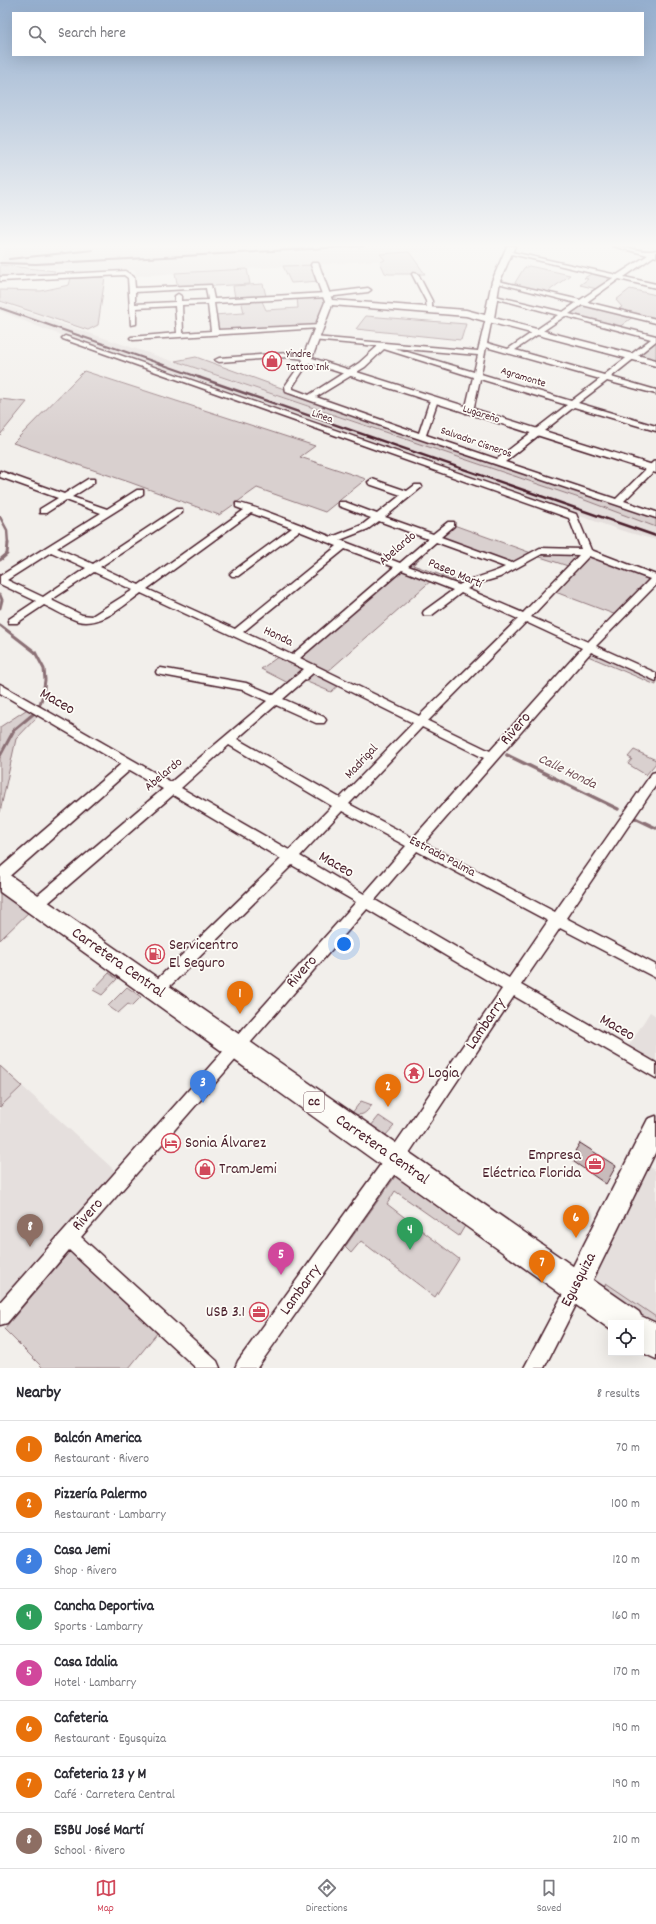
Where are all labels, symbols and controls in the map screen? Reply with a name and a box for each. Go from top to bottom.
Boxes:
search box [12,12,644,56]
icon: search [26,23,48,45]
text: Search here [58,23,126,45]
place label: Yindre Tattoo Ink [286,347,329,376]
shop icon: Yindre Tattoo Ink [261,350,283,372]
street label: Agramonte [498,364,548,392]
street label: Lugareño [460,402,502,429]
street label: Línea [309,406,336,428]
street label: Salvador Cisneros [438,423,514,463]
street label: Abelardo [375,527,421,571]
street label: Paseo Martí [425,554,487,595]
street label: Honda [260,622,297,652]
street label: Maceo [35,683,79,721]
street label: Rivero [495,707,537,751]
street label: Madrigal [341,740,383,784]
water label: Calle Honda [535,749,601,795]
street label: Abelardo [141,753,187,797]
street label: Estrada Palma [406,832,479,883]
street label: Maceo [314,846,358,884]
street label: Carretera Central [66,922,170,1004]
place label: Servicentro El Seguro [169,934,238,975]
your location [334,934,354,954]
fuel station icon: Servicentro El Seguro [144,943,166,965]
street label: Rivero [281,950,323,994]
pin: 1 [227,981,253,1014]
street label: Lambarry [460,993,512,1054]
street label: Maceo [595,1009,639,1047]
temple icon: Logia [403,1062,425,1084]
place label: Logia [428,1062,460,1085]
pin: 3 [190,1070,216,1103]
pin: 2 [375,1074,401,1107]
road number: CC [304,1092,324,1112]
street label: Carretera Central [330,1109,434,1191]
hotel icon: Sonia Álvarez [160,1132,182,1154]
place label: Sonia Álvarez [185,1132,266,1155]
place label: Empresa Eléctrica Florida [482,1144,581,1185]
office icon: Empresa Eléctrica Florida [584,1153,606,1175]
shop icon: TramJemi [194,1158,216,1180]
place label: TramJemi [219,1158,277,1181]
street label: Rivero [67,1193,109,1237]
pin: 6 [563,1205,589,1238]
pin: 8 [17,1214,43,1247]
pin: 4 [397,1217,423,1250]
pin: 5 [268,1242,294,1275]
street label: Egusquiza [555,1248,603,1311]
pin: 7 [529,1250,555,1283]
street label: Lambarry [275,1259,328,1320]
place label: USB 3.1 [206,1301,245,1324]
office icon: USB 3.1 [248,1301,270,1323]
map controls [608,1320,644,1356]
button: locate [608,1320,644,1356]
text: Nearby [16,1382,60,1406]
text: 8 results [597,1385,640,1404]
text: Balcón America [54,1428,141,1450]
text: 1 [28,1439,30,1458]
text: 70 m [616,1439,640,1458]
text: Restaurant · Rivero [54,1450,149,1469]
text: Pizzería Palermo [54,1484,147,1506]
text: 2 [26,1495,32,1514]
text: 100 m [611,1495,640,1514]
text: Restaurant · Lambarry [54,1506,166,1525]
text: Casa Jemi [54,1540,110,1562]
text: 3 [26,1551,32,1570]
text: 120 m [612,1551,640,1570]
text: Shop · Rivero [54,1562,117,1581]
text: Cancha Deportiva [54,1596,154,1618]
text: 4 [26,1607,32,1626]
text: 160 m [612,1607,640,1626]
text: Sports · Lambarry [54,1618,143,1637]
text: Casa Idalia [54,1652,117,1674]
text: 5 [26,1663,32,1682]
text: 170 m [613,1663,640,1682]
text: Hotel · Lambarry [54,1674,136,1693]
text: Cafeteria [54,1708,108,1730]
text: 6 [26,1719,32,1738]
text: 190 m [612,1719,640,1738]
text: Restaurant · Egusquiza [54,1730,166,1749]
text: Cafeteria 23 y M [54,1764,146,1786]
text: 7 [27,1775,31,1794]
text: 190 m [612,1775,640,1794]
text: Café · Carretera Central [54,1786,175,1805]
text: ESBU José Martí [54,1820,143,1842]
text: 8 [26,1831,32,1850]
text: 210 m [612,1831,640,1850]
text: School · Rivero [54,1842,125,1861]
tab: Map [95,1877,117,1917]
tab: Directions [306,1877,348,1917]
tab: Saved [537,1877,561,1917]

